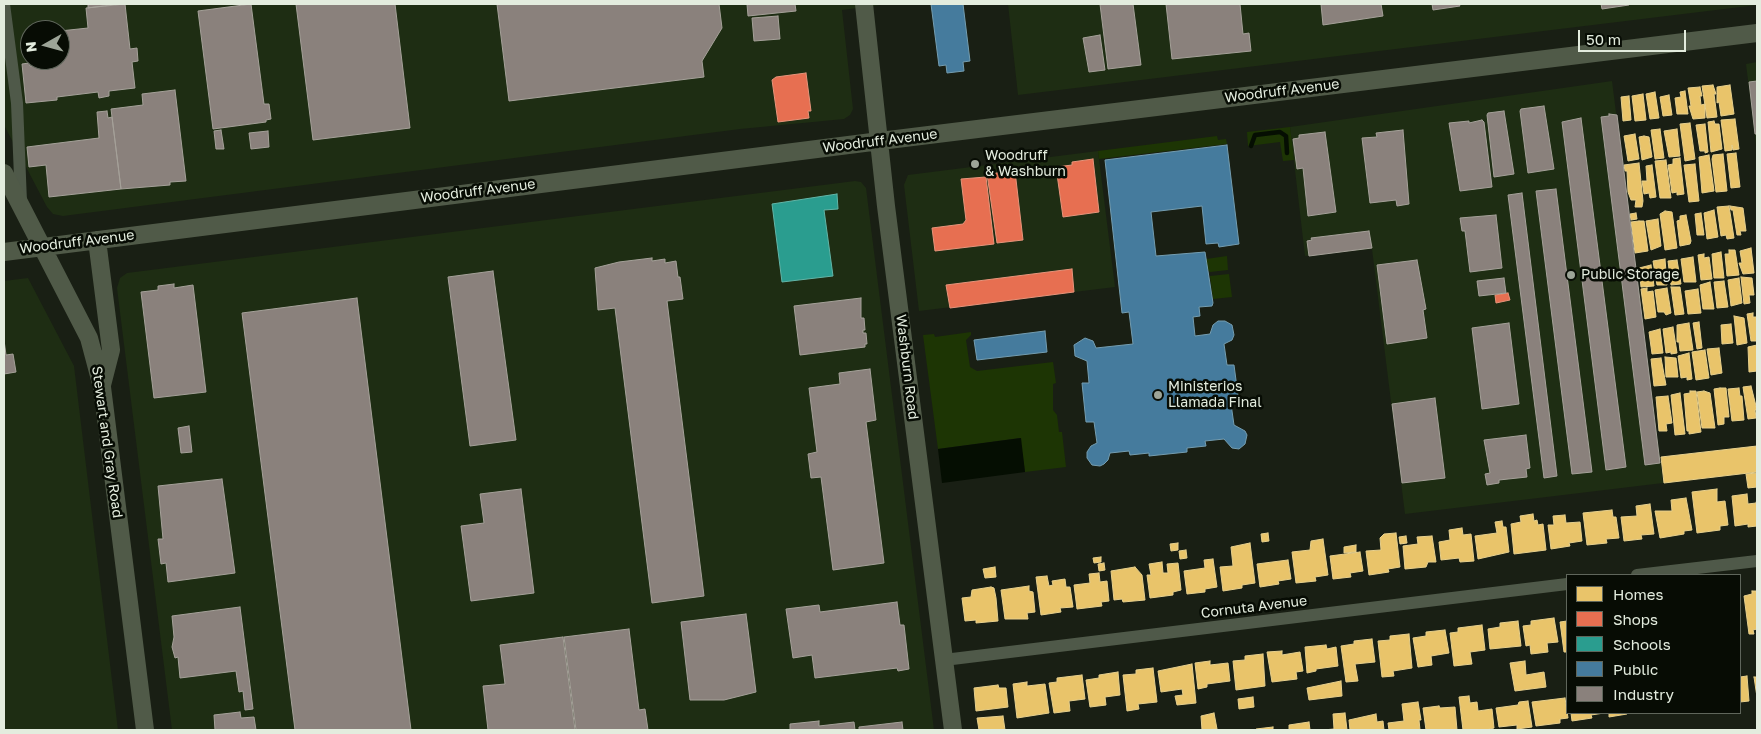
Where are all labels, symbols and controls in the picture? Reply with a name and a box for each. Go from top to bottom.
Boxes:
north arrow [20,20,70,70]
scale bar [1581,20,1688,52]
text: 50 m [1586,30,1621,48]
text: N [22,40,40,53]
street label: Woodruff Avenue [1224,76,1340,106]
street label: Woodruff Avenue [822,126,938,156]
place label: Woodruff & Washburn [985,148,1066,180]
marker: Woodruff & Washburn [969,158,981,170]
street label: Woodruff Avenue [420,176,536,206]
street label: Woodruff Avenue [19,227,135,257]
place label: Public Storage [1581,267,1679,283]
marker: Public Storage [1565,269,1577,281]
street label: Washburn Road [892,313,922,421]
street label: Stewart and Gray Road [88,365,126,519]
place label: Ministerios Llamada Final [1168,379,1262,412]
marker: Ministerios Llamada Final [1152,389,1164,401]
legend [1566,574,1741,714]
text: Homes [1613,585,1663,603]
street label: Cornuta Avenue [1200,592,1308,622]
text: Shops [1613,610,1658,628]
text: Schools [1613,635,1671,653]
text: Public [1613,660,1658,678]
text: Industry [1613,685,1674,703]

